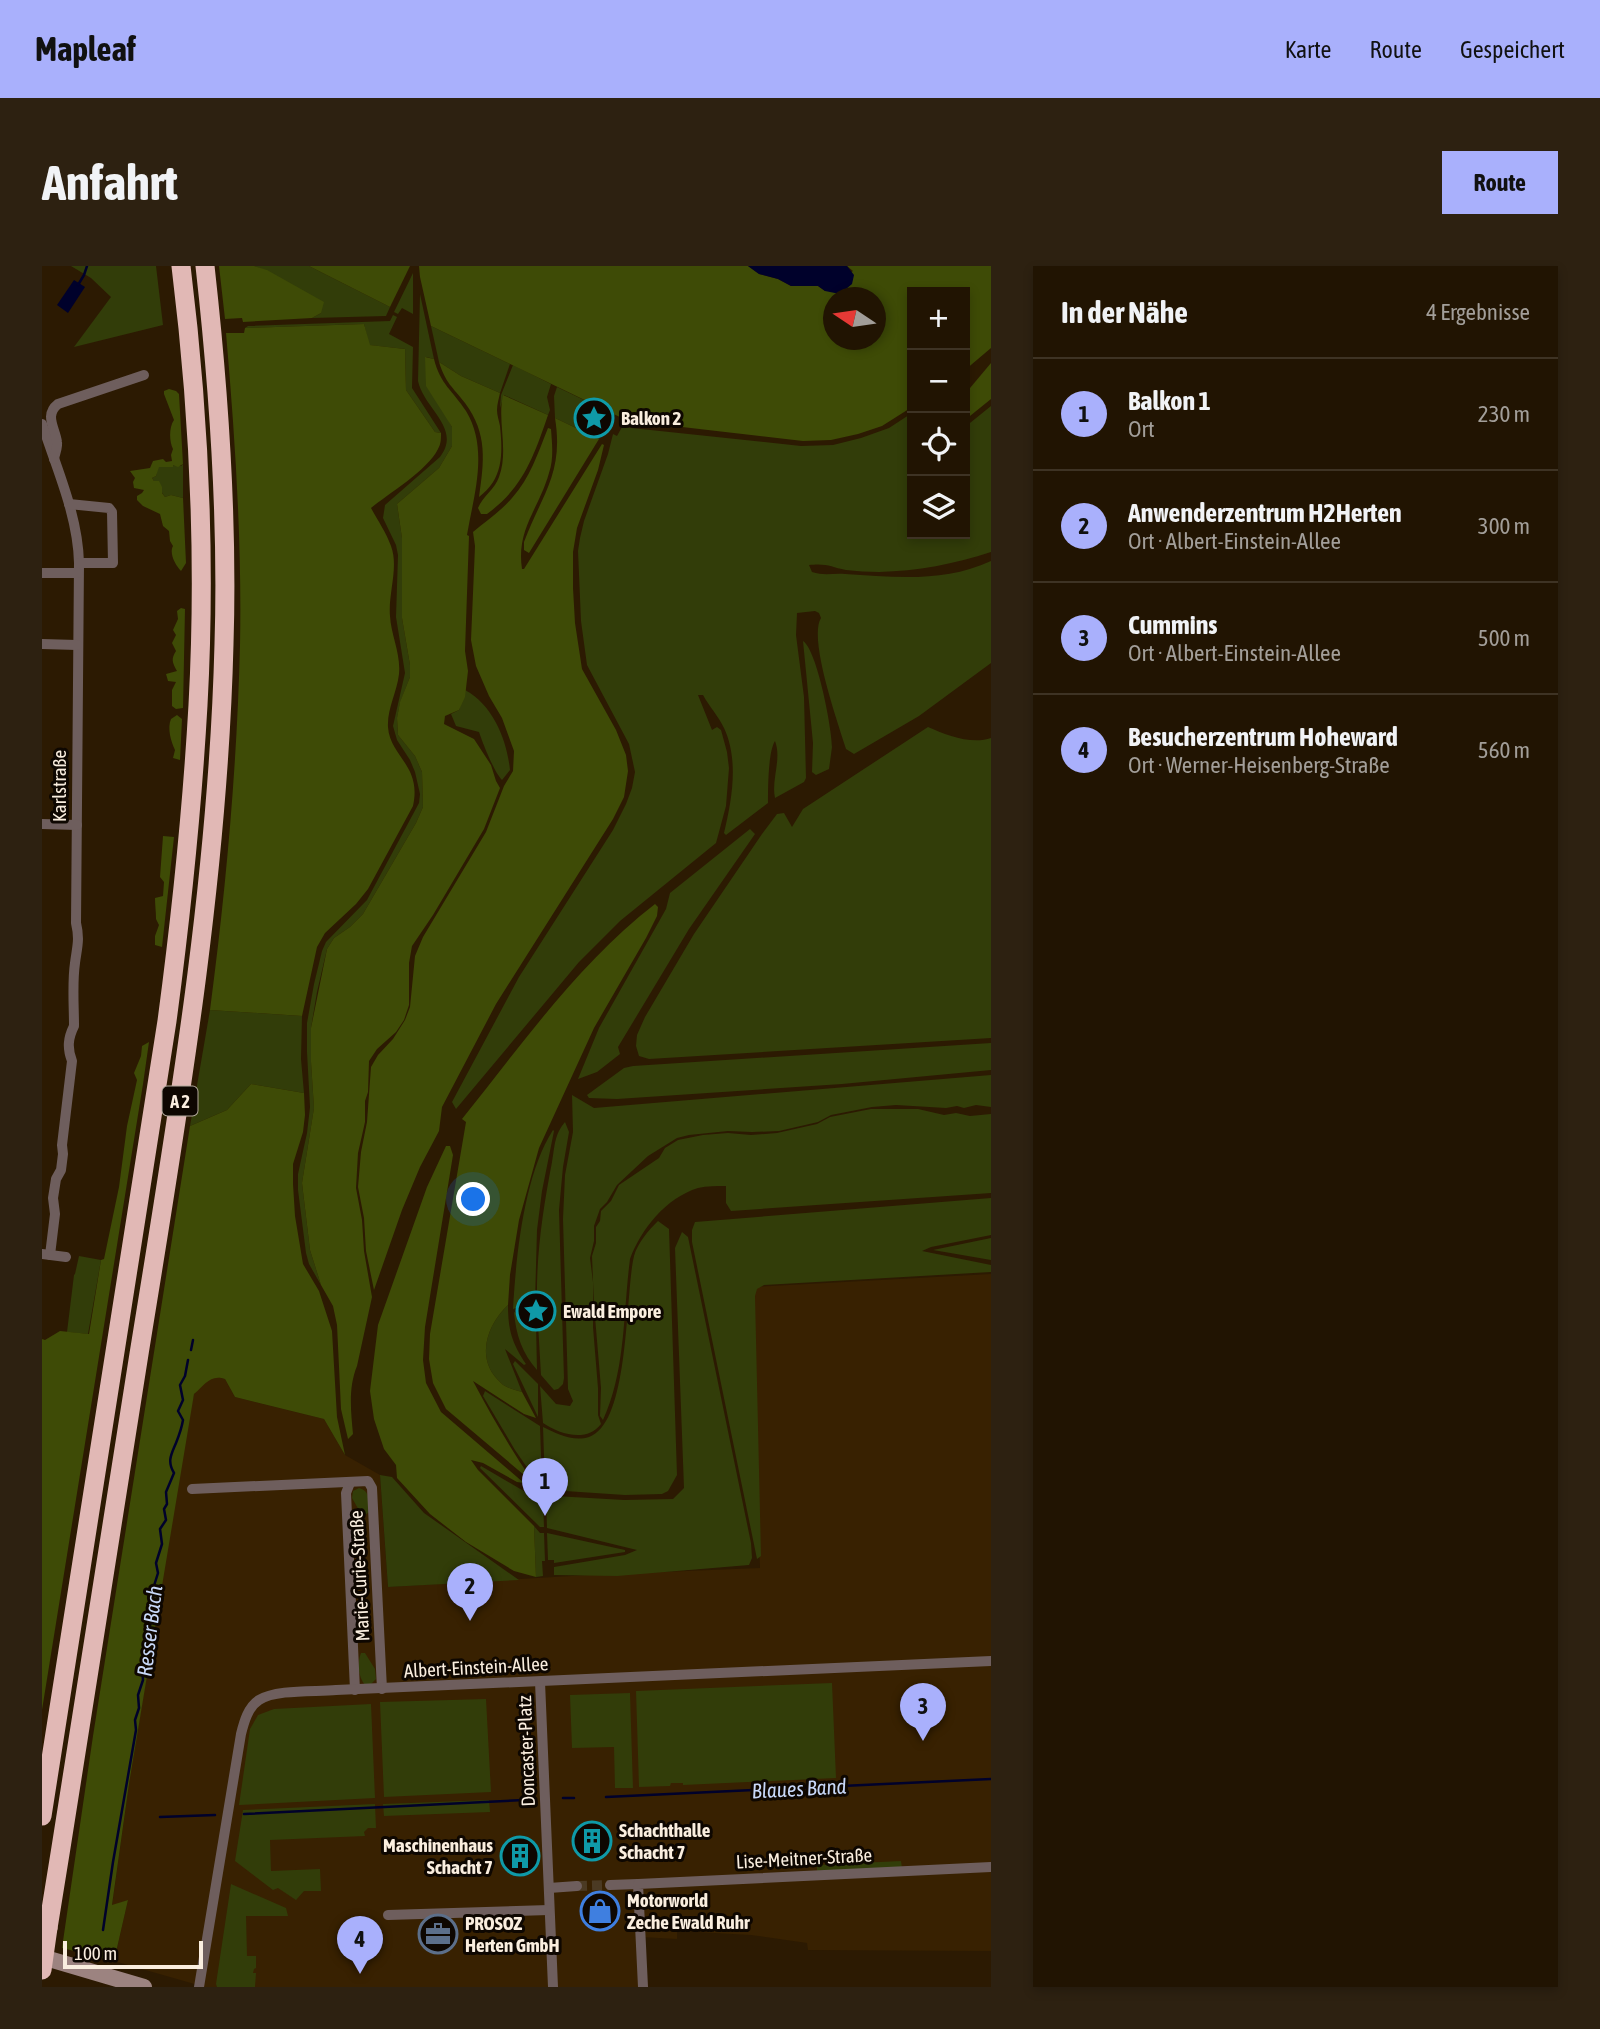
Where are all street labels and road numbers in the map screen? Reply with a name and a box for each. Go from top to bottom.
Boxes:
street label: Karlstraße [48,750,70,822]
road number: A 2 [162,1086,198,1116]
street label: Marie-Curie-Straße [345,1510,373,1642]
street label: Albert-Einstein-Allee [403,1652,549,1682]
street label: Doncaster-Platz [513,1695,539,1807]
street label: Lise-Meitner-Straße [735,1843,873,1873]

